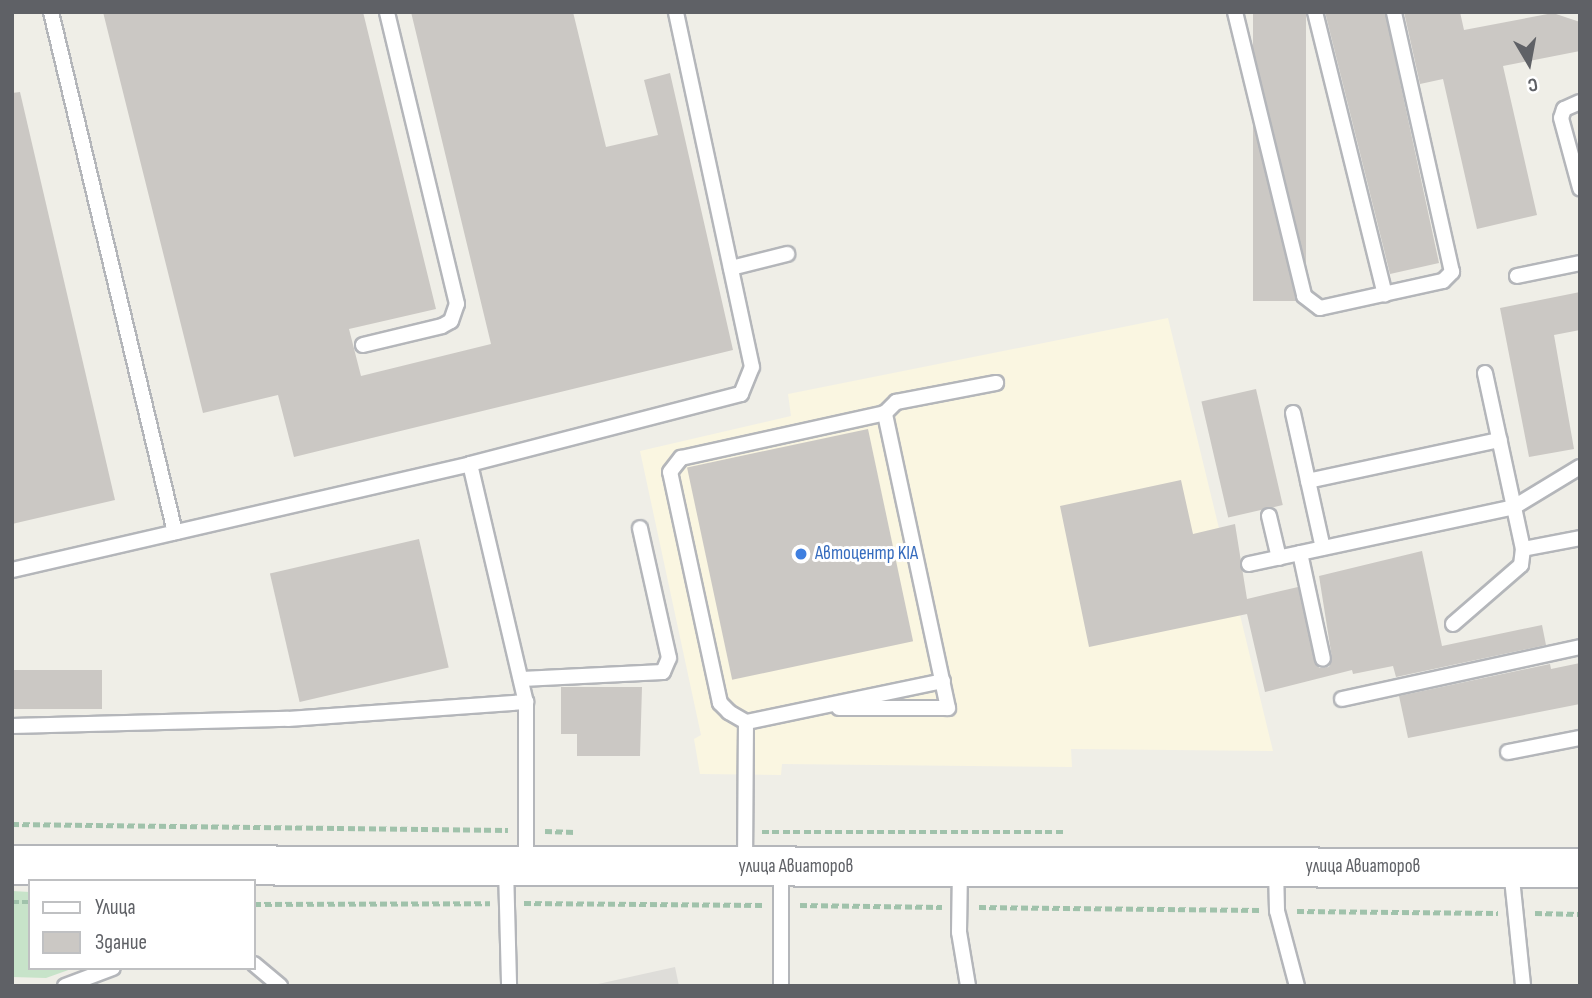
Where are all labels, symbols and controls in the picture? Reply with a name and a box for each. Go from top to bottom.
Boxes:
north arrow [1494,28,1564,98]
text: С [1526,72,1540,96]
place label: Автоцентр KIA [815,543,918,565]
marker: Автоцентр KIA [793,546,809,562]
street label: улица Авиаторов [739,856,853,878]
street label: улица Авиаторов [1306,856,1420,878]
legend [28,879,256,970]
text: Улица [95,895,136,920]
text: Здание [95,930,147,955]

